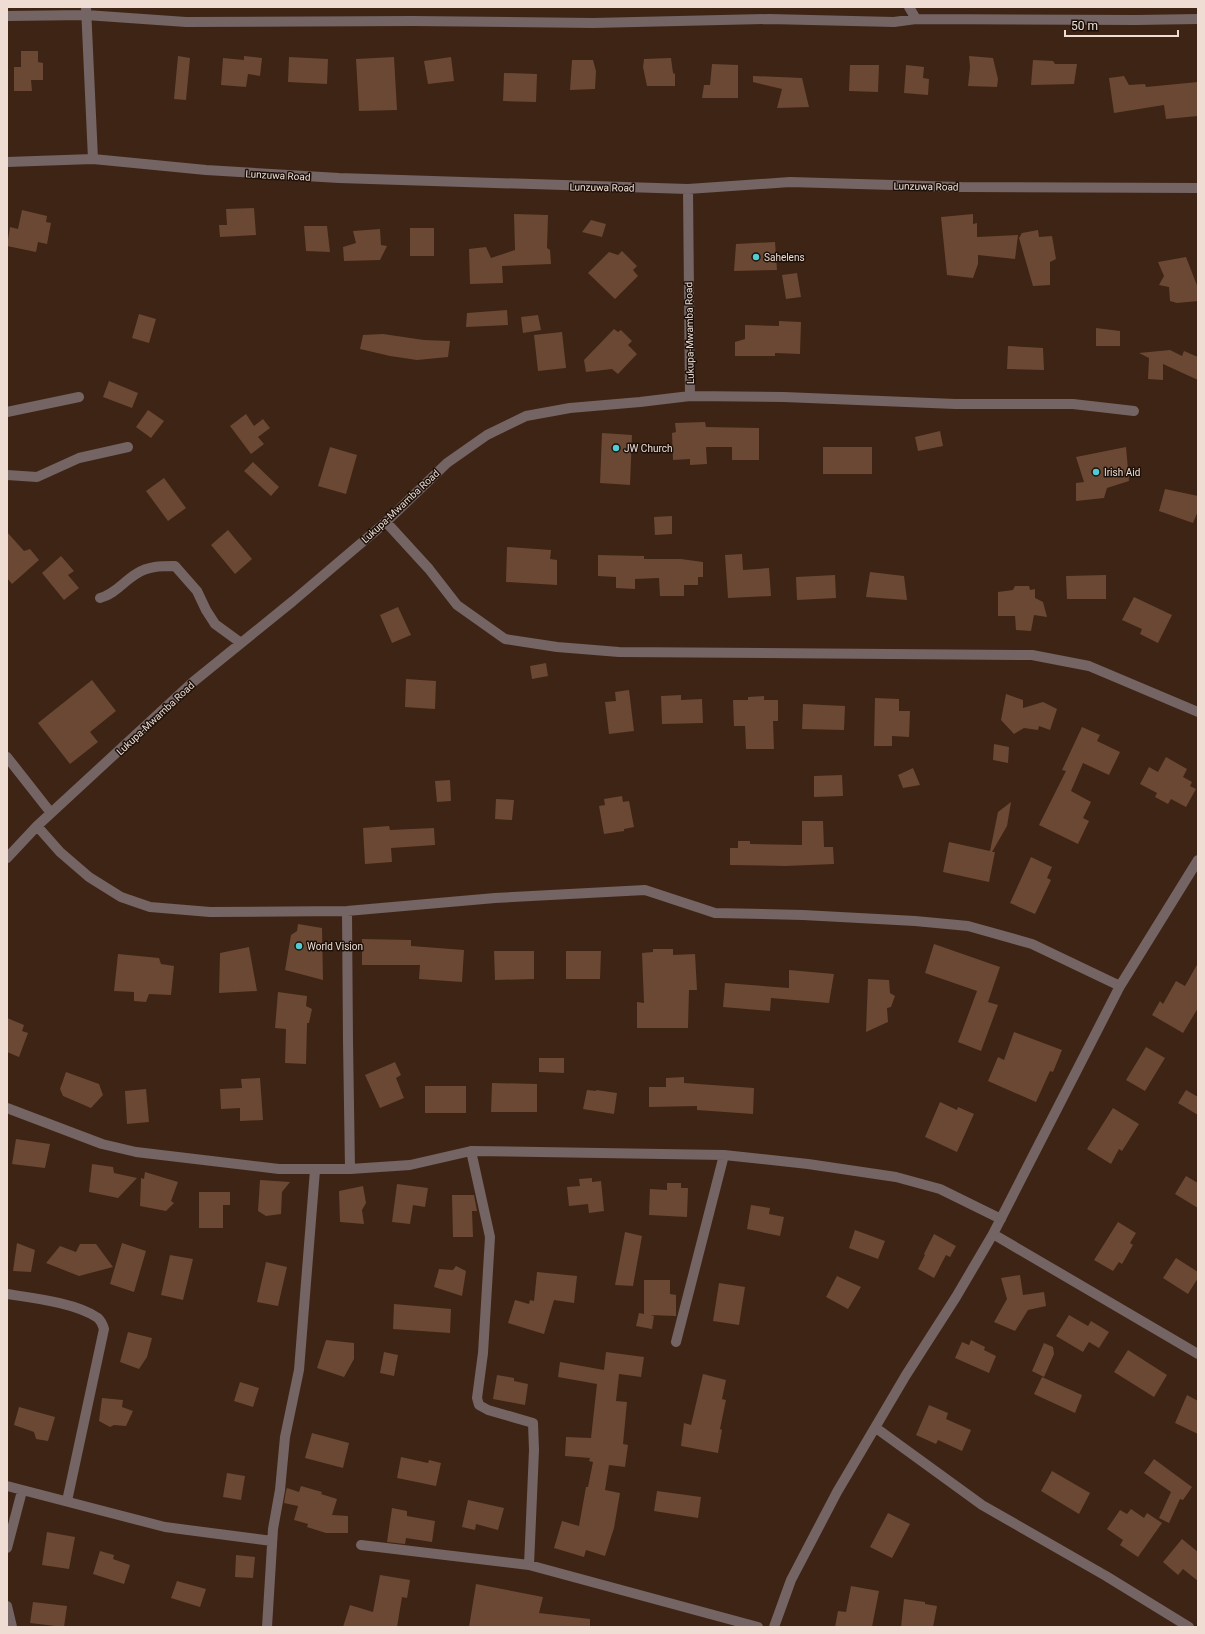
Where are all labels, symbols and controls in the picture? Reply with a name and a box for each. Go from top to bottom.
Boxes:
scale bar [1065,12,1178,38]
text: 50 m [1071,19,1098,33]
street label: Lunzuwa Road [245,168,311,183]
street label: Lunzuwa Road [893,180,959,193]
street label: Lunzuwa Road [569,181,635,194]
marker: Sahelens [751,252,761,262]
place label: Sahelens [764,252,805,263]
street label: Lukupa-Mwamba Road [683,282,696,384]
marker: JW Church [611,443,621,453]
place label: JW Church [624,443,672,454]
marker: Irish Aid [1091,467,1101,477]
place label: Irish Aid [1104,467,1140,478]
street label: Lukupa-Mwamba Road [359,468,441,545]
street label: Lukupa-Mwamba Road [114,680,196,757]
marker: World Vision [294,941,304,951]
place label: World Vision [307,941,363,952]

